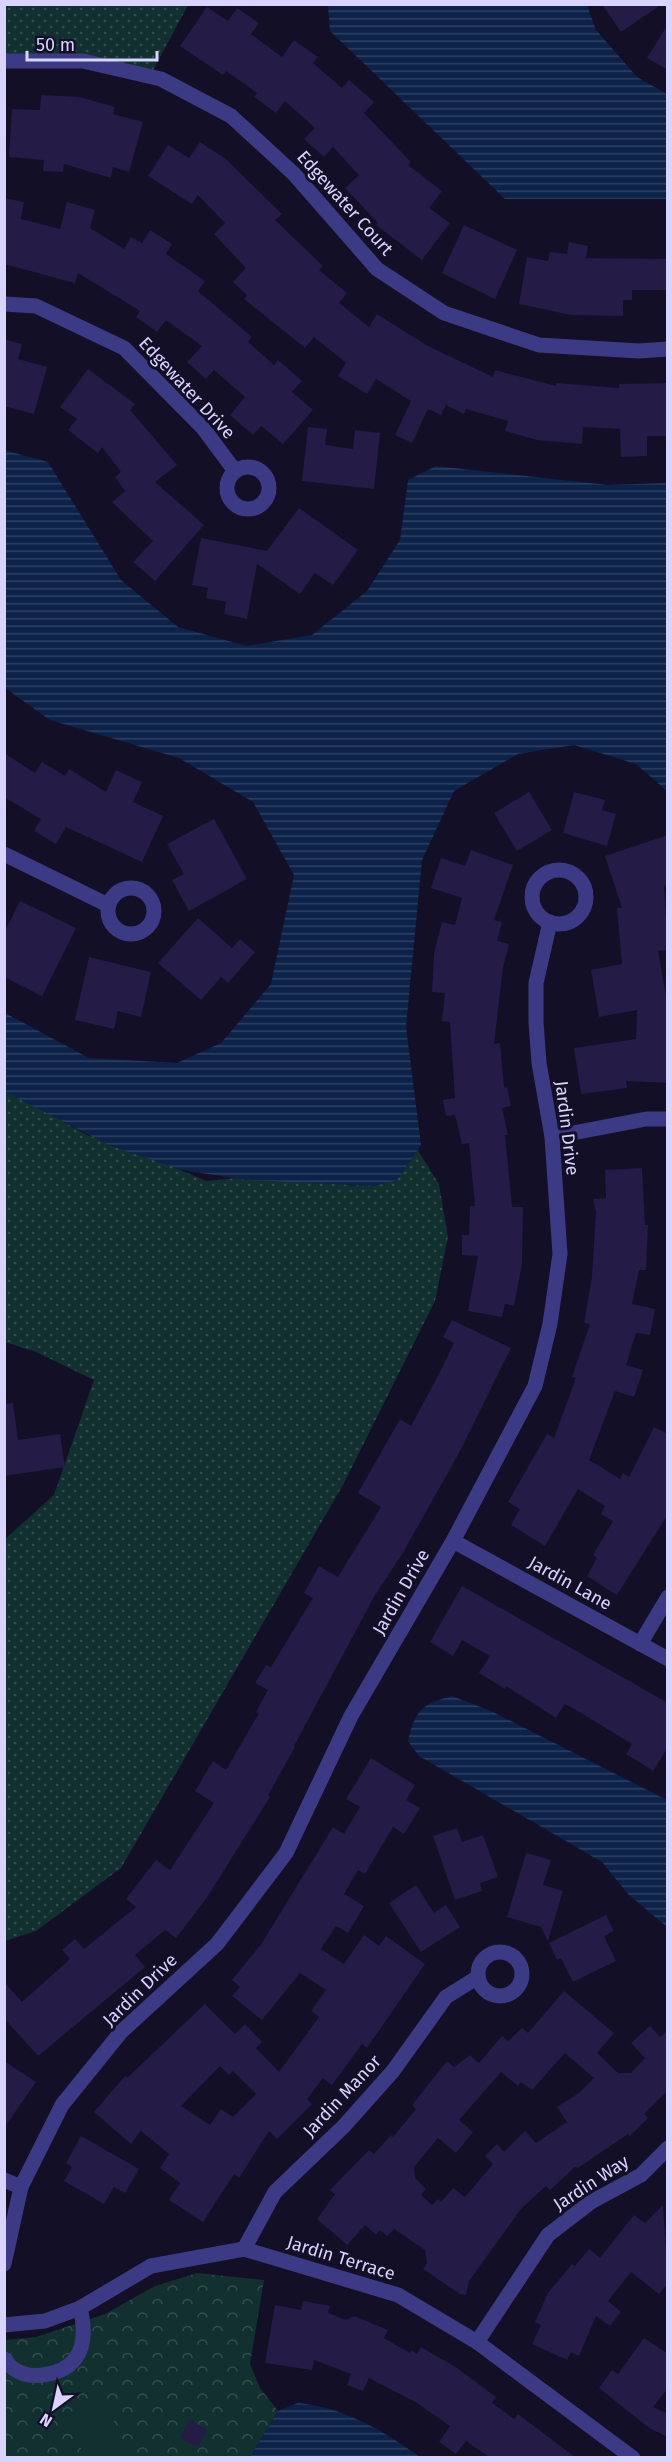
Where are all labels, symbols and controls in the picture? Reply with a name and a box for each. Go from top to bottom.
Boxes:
scale bar [27,24,158,62]
text: 50 m [36,34,75,56]
street label: Edgewater Court [292,146,398,260]
street label: Edgewater Drive [134,332,240,444]
street label: Jardin Drive [550,1079,584,1177]
street label: Jardin Drive [368,1545,434,1639]
street label: Jardin Lane [525,1551,615,1615]
street label: Jardin Drive [98,1949,182,2031]
street label: Jardin Manor [298,2050,386,2142]
street label: Jardin Way [549,2150,633,2216]
street label: Jardin Terrace [284,2231,398,2285]
north arrow [24,2378,84,2438]
text: N [36,2409,56,2431]

